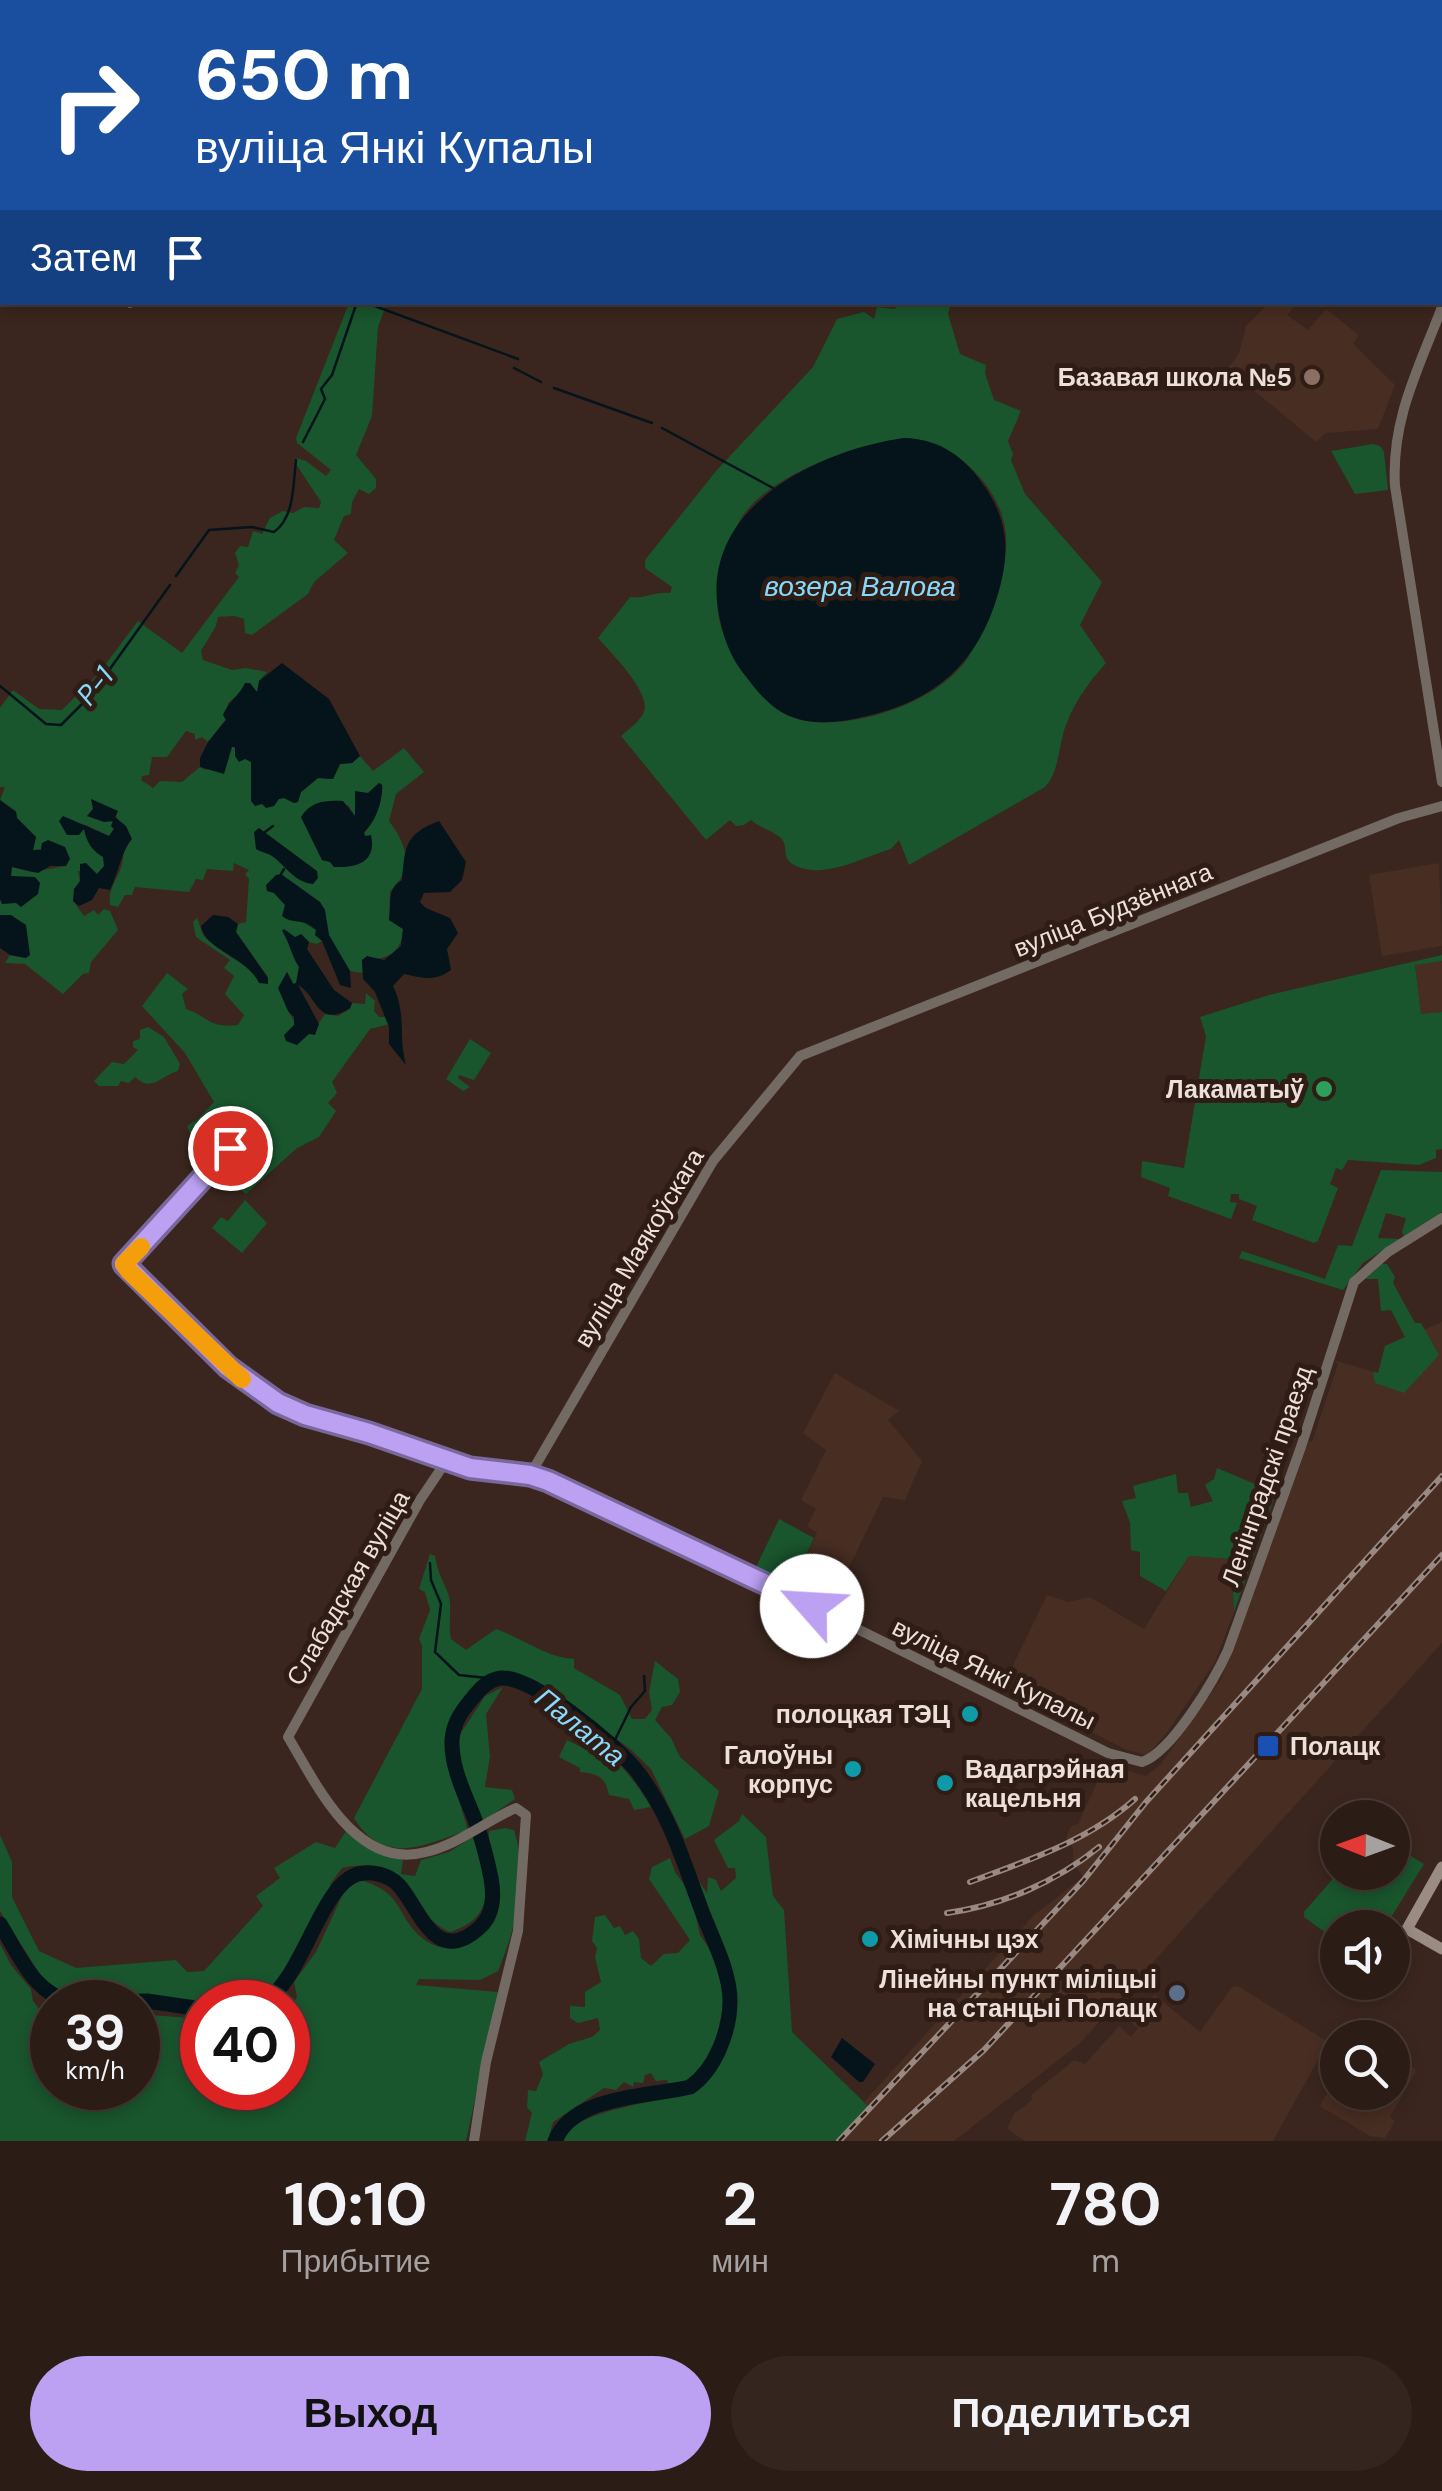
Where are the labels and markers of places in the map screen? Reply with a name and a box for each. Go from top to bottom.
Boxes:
place label: Базавая школа №5 [1058,361,1292,394]
marker: Базавая школа №5 [1301,366,1323,388]
place label: Лакаматыў [1166,1073,1304,1106]
marker: Лакаматыў [1313,1078,1335,1100]
pin [188,1106,273,1191]
place label: полоцкая ТЭЦ [776,1698,951,1731]
marker: полоцкая ТЭЦ [959,1703,981,1725]
place label: Полацк [1290,1730,1381,1763]
marker: Полацк [1255,1733,1281,1759]
place label: Галоўны корпус [724,1739,833,1801]
place label: Вадагрэйная кацельня [965,1753,1125,1815]
marker: Галоўны корпус [842,1758,864,1780]
marker: Вадагрэйная кацельня [934,1772,956,1794]
place label: Хімічны цэх [890,1923,1039,1956]
marker: Хімічны цэх [859,1928,881,1950]
place label: Лінейны пункт міліцыі на станцыі Полацк [879,1963,1157,2025]
marker: Лінейны пункт міліцыі на станцыі Полацк [1166,1982,1188,2004]

